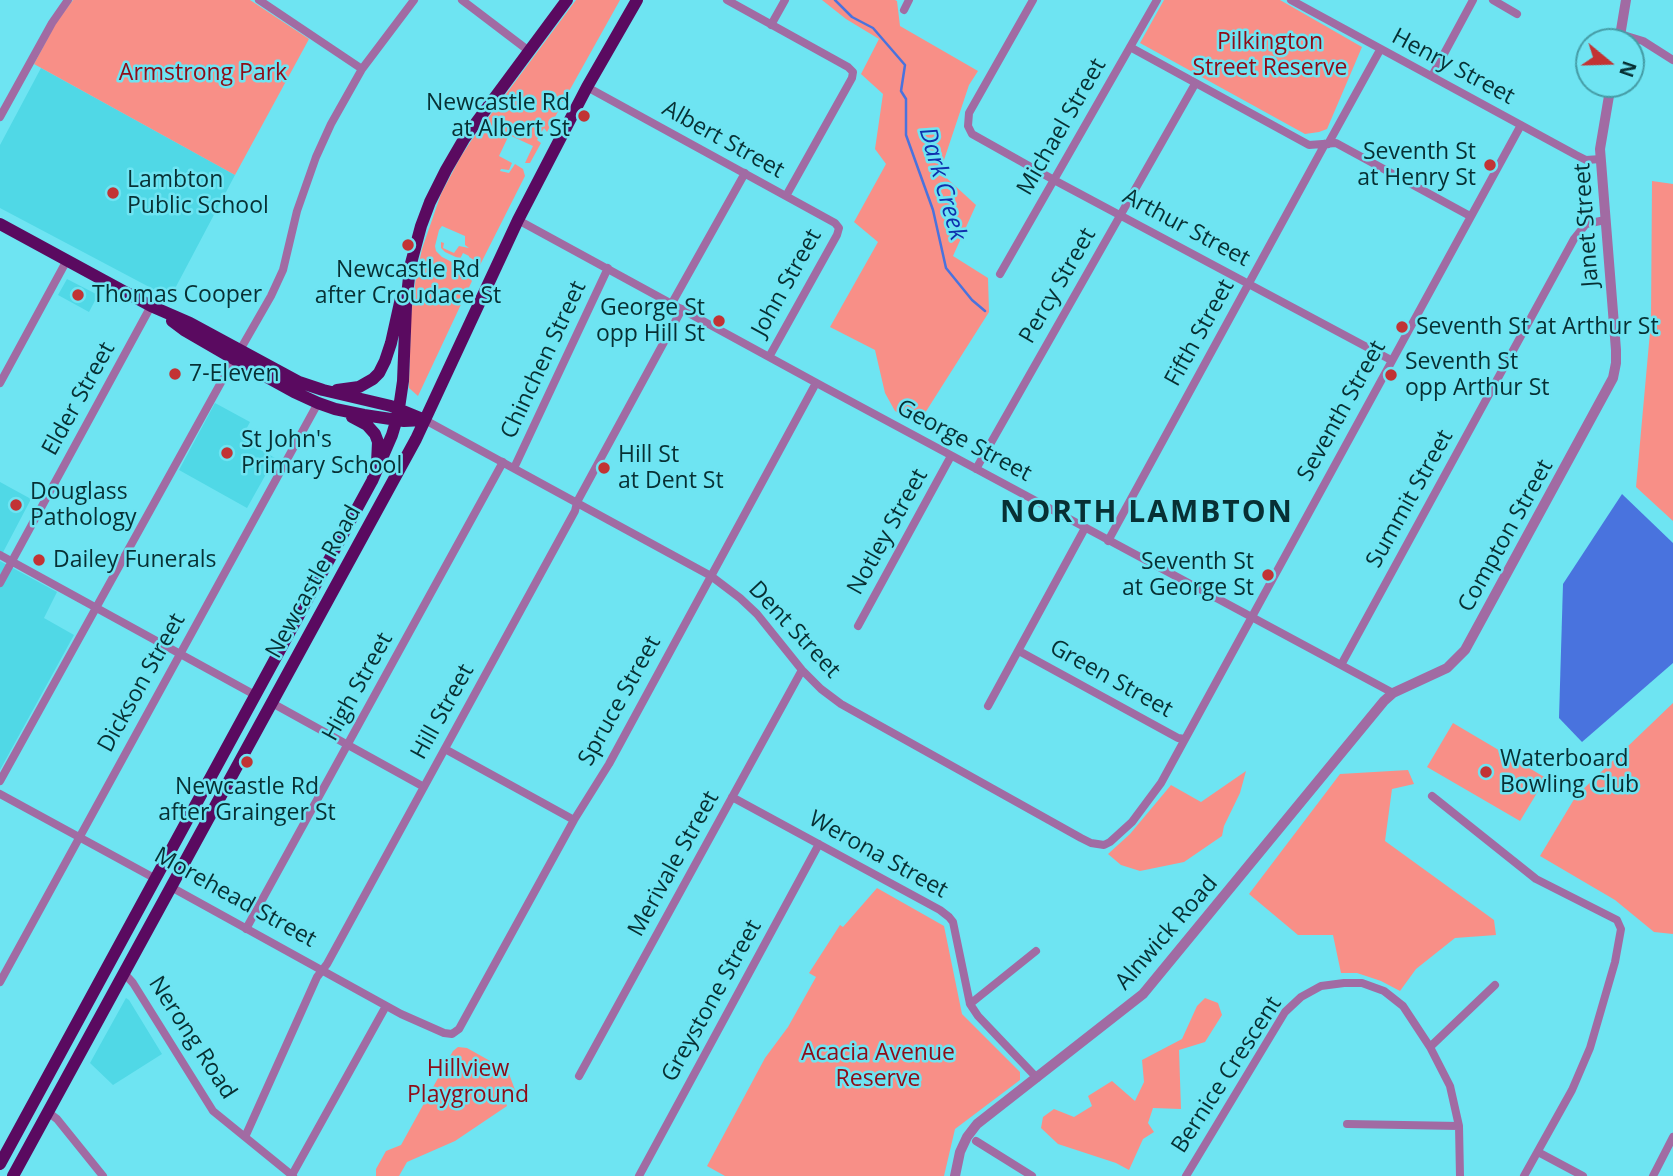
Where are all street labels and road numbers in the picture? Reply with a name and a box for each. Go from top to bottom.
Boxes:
street label: Henry Street [1387,23,1519,111]
street label: Michael Street [1012,54,1112,200]
street label: Albert Street [657,95,789,185]
street label: Janet Street [1569,162,1605,288]
street label: Arthur Street [1118,183,1254,273]
street label: Percy Street [1014,223,1102,349]
street label: John Street [746,225,828,341]
street label: Fifth Street [1159,275,1241,391]
street label: Chinchen Street [495,277,593,443]
street label: Seventh Street [1292,336,1392,486]
street label: Elder Street [37,338,121,460]
street label: George Street [892,394,1036,488]
street label: Summit Street [1361,425,1459,573]
street label: Compton Street [1453,455,1559,617]
street label: Notley Street [842,464,934,600]
street label: Newcastle Road [261,501,367,663]
street label: Dent Street [742,576,846,684]
street label: Dickson Street [92,609,192,757]
street label: High Street [317,628,399,746]
street label: Spruce Street [573,631,667,771]
street label: Green Street [1045,634,1177,724]
street label: Hill Street [406,660,480,764]
street label: Merivale Street [623,786,725,942]
street label: Werona Street [804,805,952,905]
street label: Morehead Street [149,842,321,954]
street label: Alnwick Road [1110,870,1224,996]
street label: Greystone Street [656,915,768,1087]
street label: Nerong Road [142,971,242,1105]
street label: Bernice Crescent [1166,992,1288,1158]

